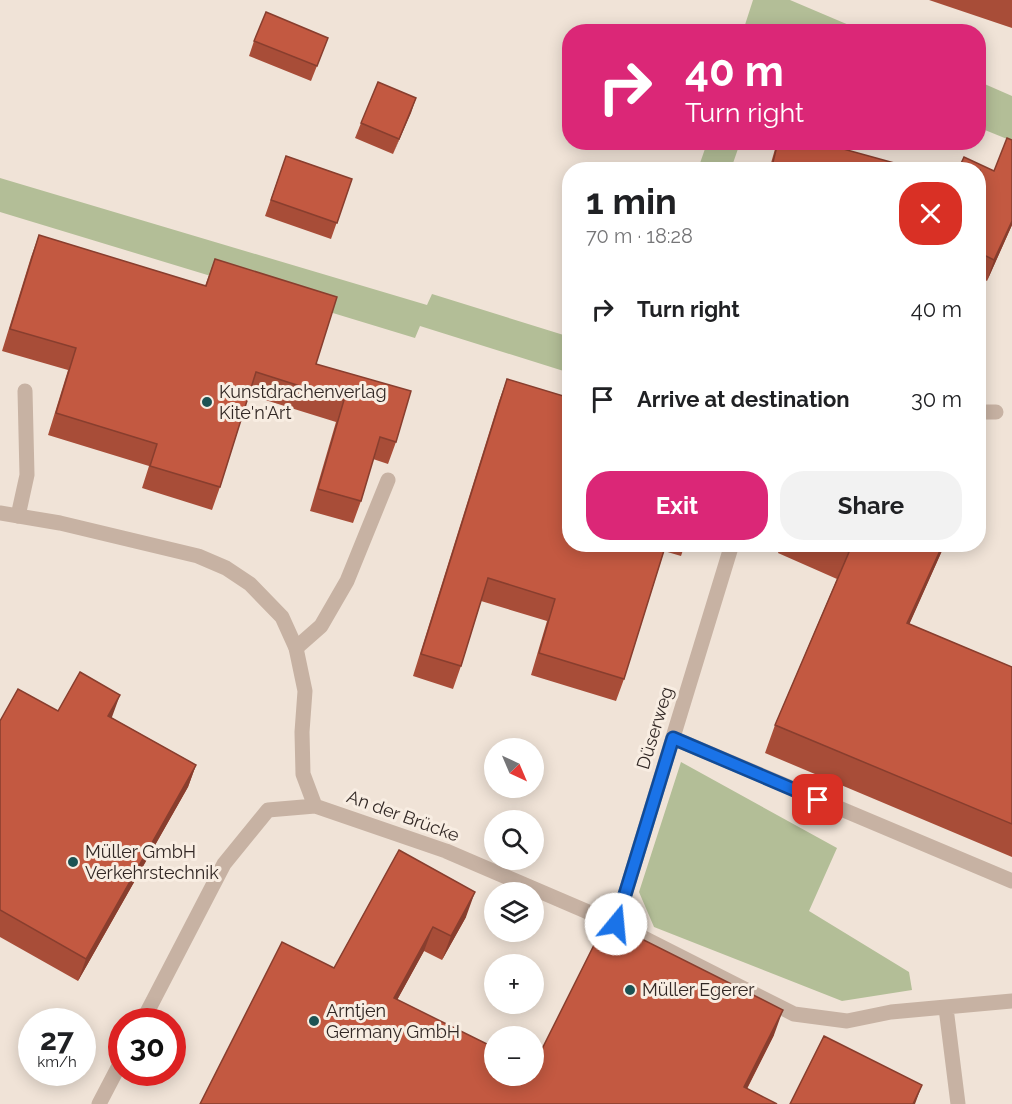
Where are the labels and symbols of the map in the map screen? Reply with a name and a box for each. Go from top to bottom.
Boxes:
place label: Kunstdrachenverlag Kite'n'Art [219,381,387,423]
marker: Kunstdrachenverlag Kite'n'Art [200,395,214,409]
street label: Düserweg [632,684,677,772]
north arrow [484,738,544,798]
pin [792,774,843,825]
street label: An der Brücke [344,785,463,846]
place label: Müller GmbH Verkehrstechnik [85,841,219,883]
marker: Müller GmbH Verkehrstechnik [66,855,80,869]
position arrow [584,892,648,956]
place label: Müller Egerer [642,979,755,1000]
marker: Müller Egerer [623,983,637,997]
place label: Arntjen Germany GmbH [326,1000,460,1042]
speed limit sign: 30 [108,1008,186,1086]
marker: Arntjen Germany GmbH [307,1014,321,1028]

